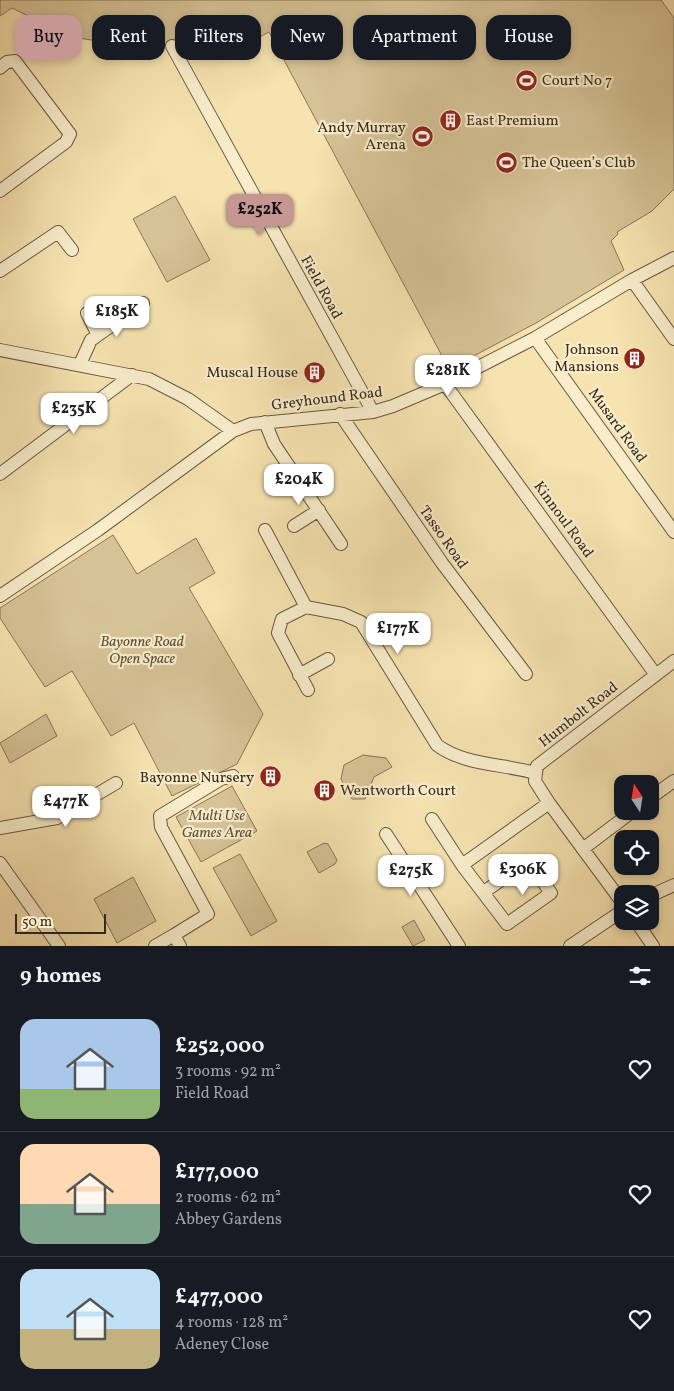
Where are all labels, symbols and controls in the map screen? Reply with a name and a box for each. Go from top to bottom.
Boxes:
chip: Buy [15,15,82,60]
chip: Rent [92,15,165,60]
chip: Filters [175,15,261,60]
chip: New [271,15,343,60]
chip: Apartment [353,15,476,60]
chip: House [486,15,571,60]
sports icon: Court No 7 [514,68,538,92]
place label: Court No 7 [542,71,612,92]
building icon: East Premium [438,108,462,132]
place label: East Premium [466,111,559,132]
place label: Andy Murray Arena [318,118,406,156]
sports icon: Andy Murray Arena [410,124,434,148]
sports icon: The Queen’s Club [494,150,518,174]
place label: The Queen’s Club [522,153,635,174]
pin: £252K [225,194,295,236]
text: £252K [237,199,283,221]
street label: Field Road [295,252,347,323]
pin: £185K [82,296,152,338]
text: £185K [95,301,139,323]
place label: Johnson Mansions [554,340,619,378]
building icon: Johnson Mansions [623,346,647,370]
pin: £281K [413,354,483,397]
building icon: Muscal House [302,360,326,384]
text: £281K [426,360,470,382]
place label: Muscal House [207,363,298,384]
street label: Greyhound Road [270,382,384,417]
street label: Musard Road [583,384,651,468]
pin: £235K [39,392,109,435]
text: £235K [52,398,96,420]
pin: £204K [264,464,334,506]
text: £204K [275,469,323,491]
street label: Kinnoul Road [528,477,598,563]
street label: Tasso Road [413,502,472,574]
pin: £177K [363,612,433,655]
text: £177K [377,618,419,640]
park label: Bayonne Road Open Space [100,632,184,670]
street label: Humbolt Road [535,677,623,753]
building icon: Bayonne Nursery [258,765,282,789]
place label: Bayonne Nursery [140,768,254,789]
north arrow [614,775,659,820]
map controls [614,775,659,930]
building icon: Wentworth Court [312,778,336,802]
place label: Wentworth Court [340,781,456,802]
pin: £477K [31,786,101,828]
text: £477K [43,791,89,813]
park label: Multi Use Games Area [182,806,252,844]
button: locate [614,830,659,875]
pin: £275K [376,854,446,897]
pin: £306K [488,854,558,896]
text: £306K [499,859,547,881]
text: £275K [389,860,433,882]
button: layers [614,885,659,930]
scale bar [15,911,106,934]
text: 50 m [22,913,52,932]
text: 9 homes [20,962,101,991]
icon: filters [626,962,654,990]
text: £252,000 [175,1032,264,1061]
icon: home [60,1039,120,1099]
icon: heart [626,1055,654,1083]
text: 3 rooms · 92 m² [175,1061,281,1083]
text: Field Road [175,1083,249,1105]
text: £177,000 [175,1158,259,1187]
icon: home [60,1164,120,1224]
icon: heart [626,1180,654,1208]
text: 2 rooms · 62 m² [175,1187,281,1209]
text: Abbey Gardens [175,1209,282,1231]
text: £477,000 [175,1283,263,1312]
icon: home [60,1289,120,1349]
icon: heart [626,1305,654,1333]
text: 4 rooms · 128 m² [175,1312,288,1334]
text: Adeney Close [175,1334,269,1356]

